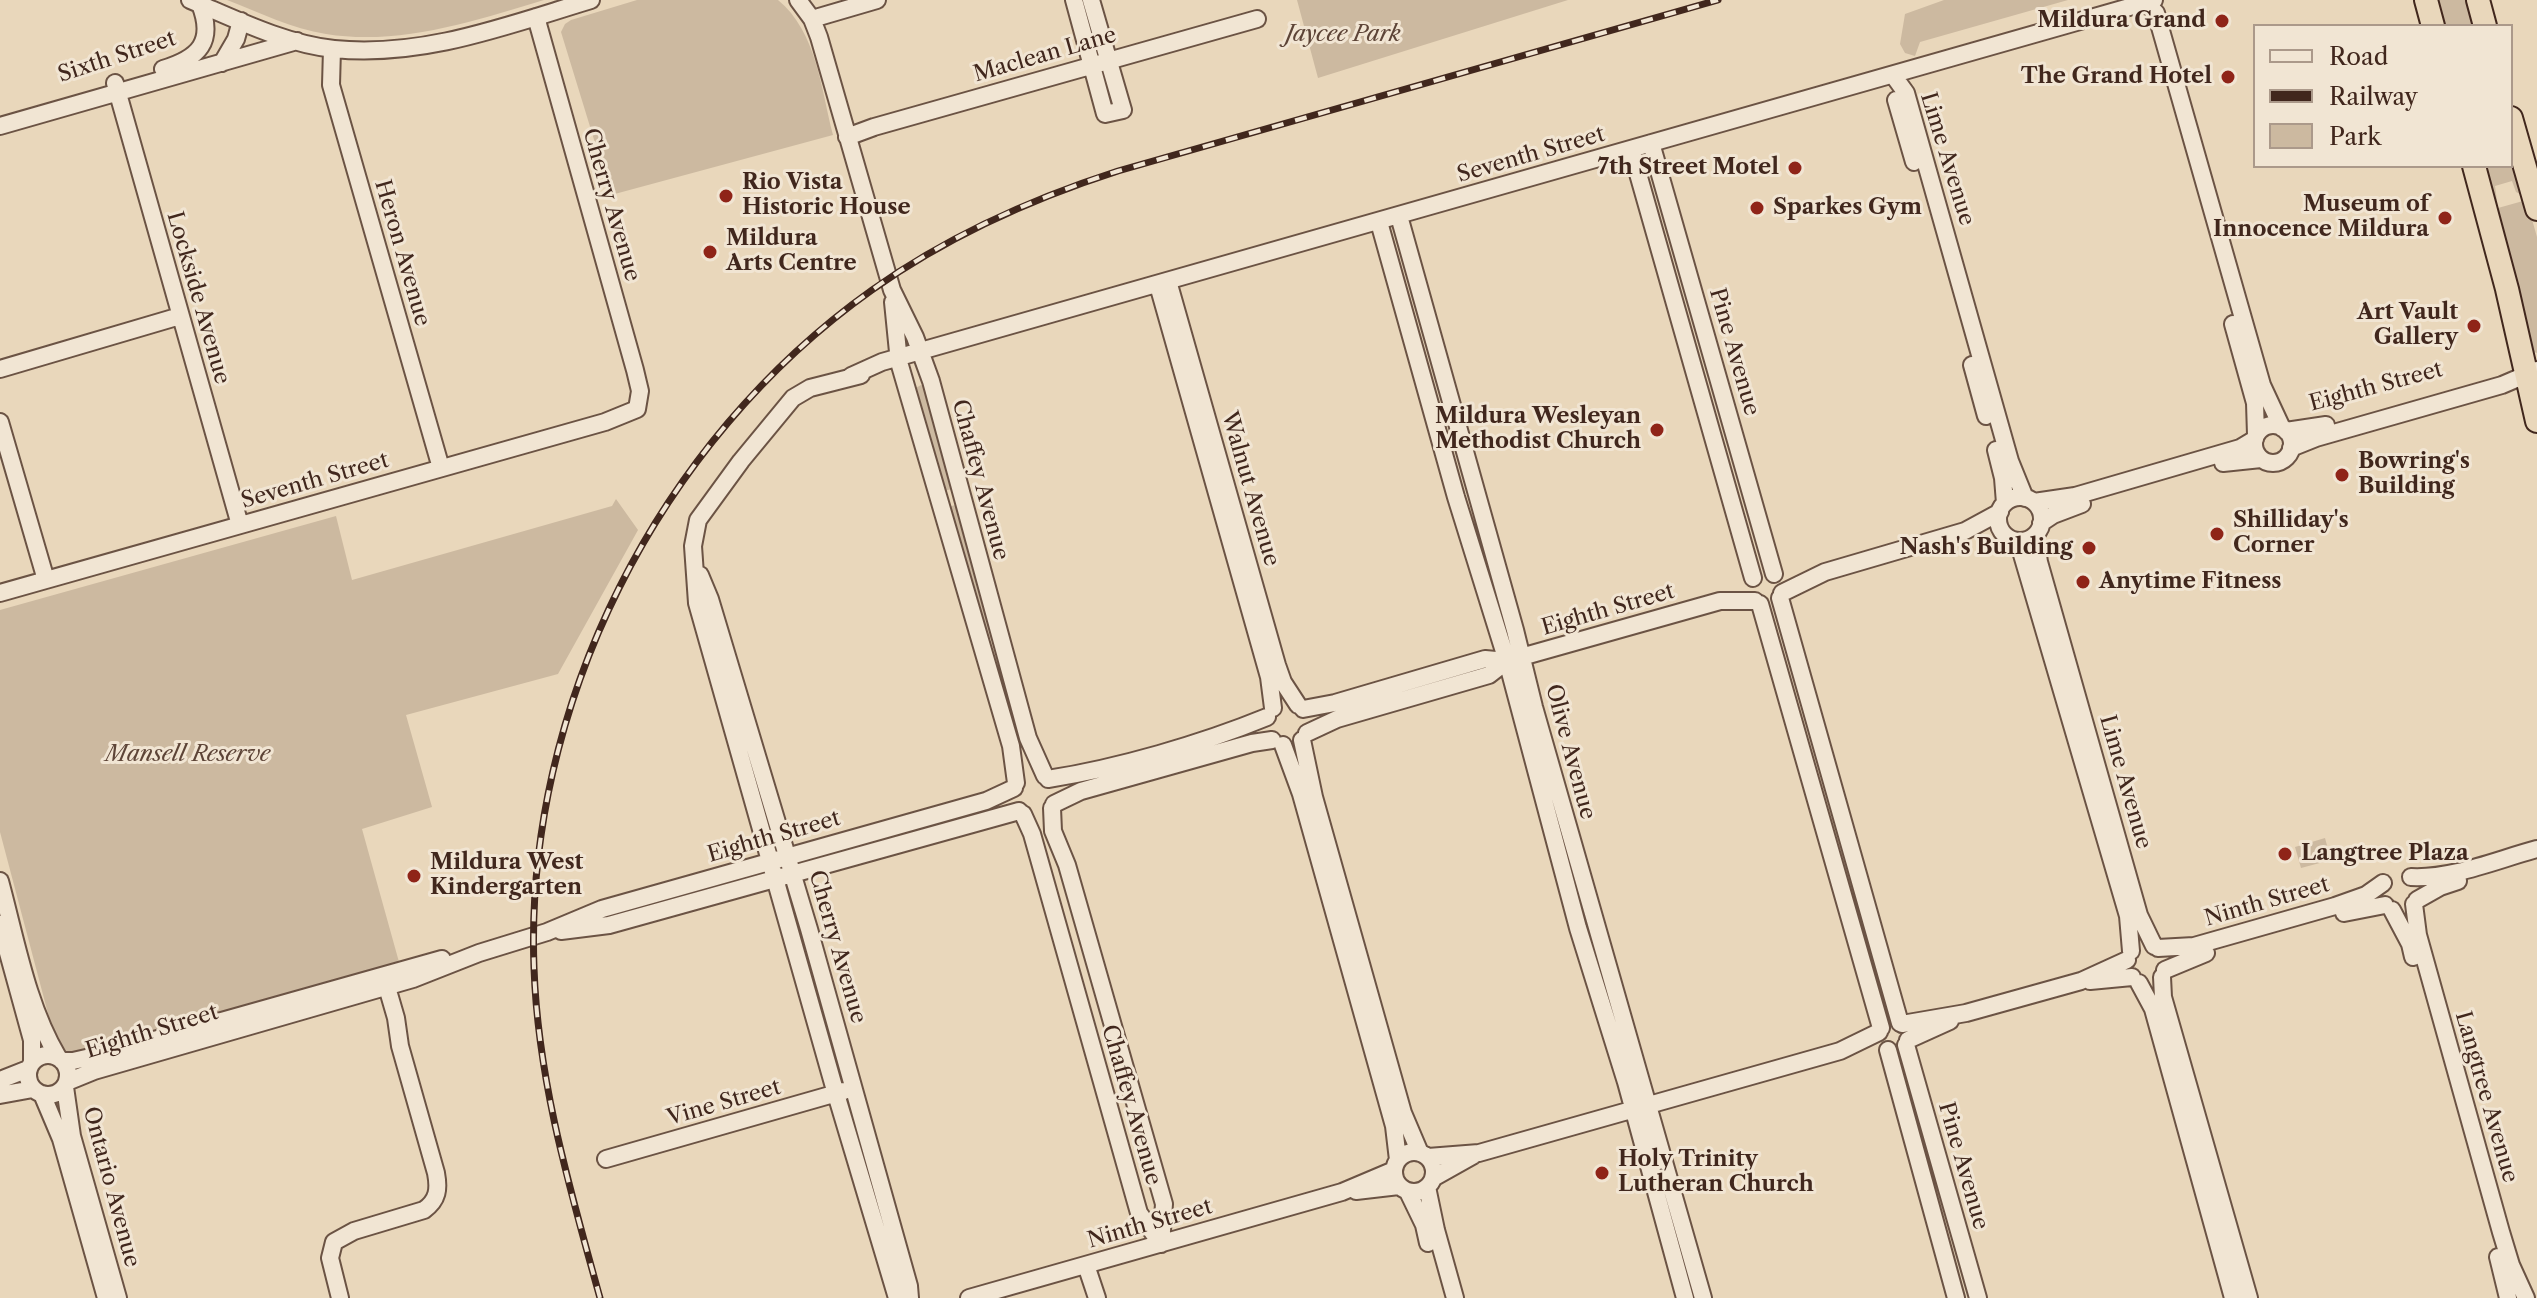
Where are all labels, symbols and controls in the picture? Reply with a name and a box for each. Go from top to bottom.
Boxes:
place label: Mildura Grand [2037,8,2206,34]
marker: Mildura Grand [2213,12,2231,30]
street label: Maclean Lane [971,22,1119,88]
park label: Jaycee Park [1285,22,1401,48]
legend [2253,24,2513,168]
street label: Sixth Street [55,26,179,88]
text: Road [2329,42,2388,71]
place label: The Grand Hotel [2021,64,2212,90]
marker: The Grand Hotel [2219,68,2237,86]
text: Railway [2329,82,2418,111]
street label: Lime Avenue [1914,89,1980,229]
street label: Seventh Street [1454,121,1608,189]
text: Park [2329,122,2381,151]
street label: Cherry Avenue [577,125,645,285]
place label: 7th Street Motel [1597,155,1779,181]
marker: 7th Street Motel [1786,159,1804,177]
place label: Rio Vista Historic House [742,170,911,222]
street label: Heron Avenue [369,177,435,329]
marker: Rio Vista Historic House [717,187,735,205]
place label: Museum of Innocence Mildura [2213,192,2429,244]
place label: Sparkes Gym [1773,195,1922,221]
marker: Sparkes Gym [1748,199,1766,217]
street label: Lockside Avenue [161,209,235,387]
marker: Museum of Innocence Mildura [2436,209,2454,227]
place label: Mildura Arts Centre [726,226,857,278]
marker: Mildura Arts Centre [701,243,719,261]
street label: Pine Avenue [1703,285,1765,419]
place label: Art Vault Gallery [2357,300,2458,352]
marker: Art Vault Gallery [2465,317,2483,335]
street label: Eighth Street [2306,357,2446,417]
street label: Chaffey Avenue [946,397,1014,563]
place label: Mildura Wesleyan Methodist Church [1435,404,1641,456]
street label: Walnut Avenue [1215,409,1285,569]
marker: Mildura Wesleyan Methodist Church [1648,421,1666,439]
street label: Seventh Street [238,447,392,515]
place label: Bowring's Building [2358,449,2470,500]
marker: Bowring's Building [2333,466,2351,484]
place label: Shilliday's Corner [2233,508,2349,560]
marker: Shilliday's Corner [2208,525,2226,543]
place label: Nash's Building [1900,535,2073,561]
marker: Nash's Building [2080,539,2098,557]
place label: Anytime Fitness [2099,569,2282,595]
marker: Anytime Fitness [2074,573,2092,591]
street label: Eighth Street [1539,578,1677,642]
street label: Olive Avenue [1539,682,1601,822]
street label: Lime Avenue [2093,712,2157,852]
park label: Mansell Reserve [106,742,270,768]
street label: Eighth Street [705,805,843,869]
place label: Langtree Plaza [2301,841,2469,867]
marker: Langtree Plaza [2276,845,2294,863]
place label: Mildura West Kindergarten [430,850,583,902]
marker: Mildura West Kindergarten [405,867,423,885]
street label: Cherry Avenue [803,867,871,1027]
street label: Ninth Street [2202,872,2332,932]
street label: Eighth Street [83,999,221,1065]
street label: Langtree Avenue [2449,1008,2523,1186]
street label: Chaffey Avenue [1096,1022,1166,1188]
street label: Vine Street [664,1074,784,1132]
street label: Pine Avenue [1932,1099,1994,1233]
street label: Ontario Avenue [77,1104,145,1270]
place label: Holy Trinity Lutheran Church [1618,1147,1814,1198]
marker: Holy Trinity Lutheran Church [1593,1164,1611,1182]
street label: Ninth Street [1085,1194,1215,1254]

